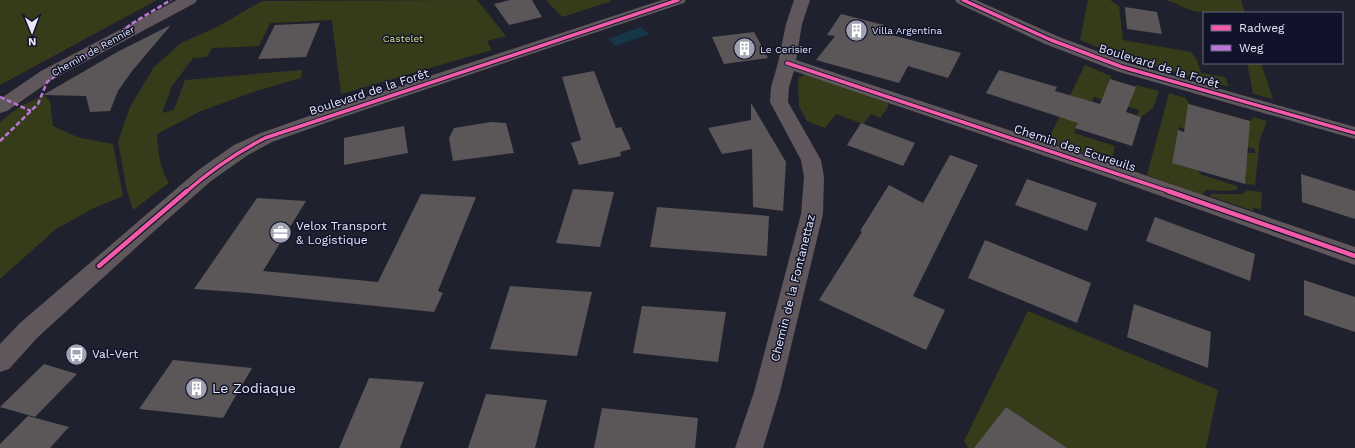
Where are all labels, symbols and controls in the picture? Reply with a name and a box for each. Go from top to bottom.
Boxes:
north arrow [12,12,52,52]
legend [1203,12,1343,64]
building icon: Villa Argentina [843,17,869,43]
text: Radweg [1239,21,1285,35]
street label: Chemin de Rennier [50,24,136,78]
place label: Villa Argentina [872,25,942,36]
park label: Castelet [383,33,424,44]
text: N [28,35,36,48]
building icon: Le Cerisier [732,36,758,62]
street label: Boulevard de la Forêt [1097,41,1221,91]
text: Weg [1239,41,1264,55]
place label: Le Cerisier [760,44,812,55]
street label: Boulevard de la Forêt [307,66,431,118]
street label: Chemin des Ecureuils [1012,122,1138,174]
street label: Chemin de la Fontanettaz [768,213,818,363]
place label: Velox Transport & Logistique [296,219,387,247]
office icon: Velox Transport & Logistique [268,220,294,246]
bus stop icon: Val-Vert [63,341,89,367]
place label: Val-Vert [92,347,138,361]
building icon: Le Zodiaque [184,375,210,401]
place label: Le Zodiaque [212,380,296,396]

